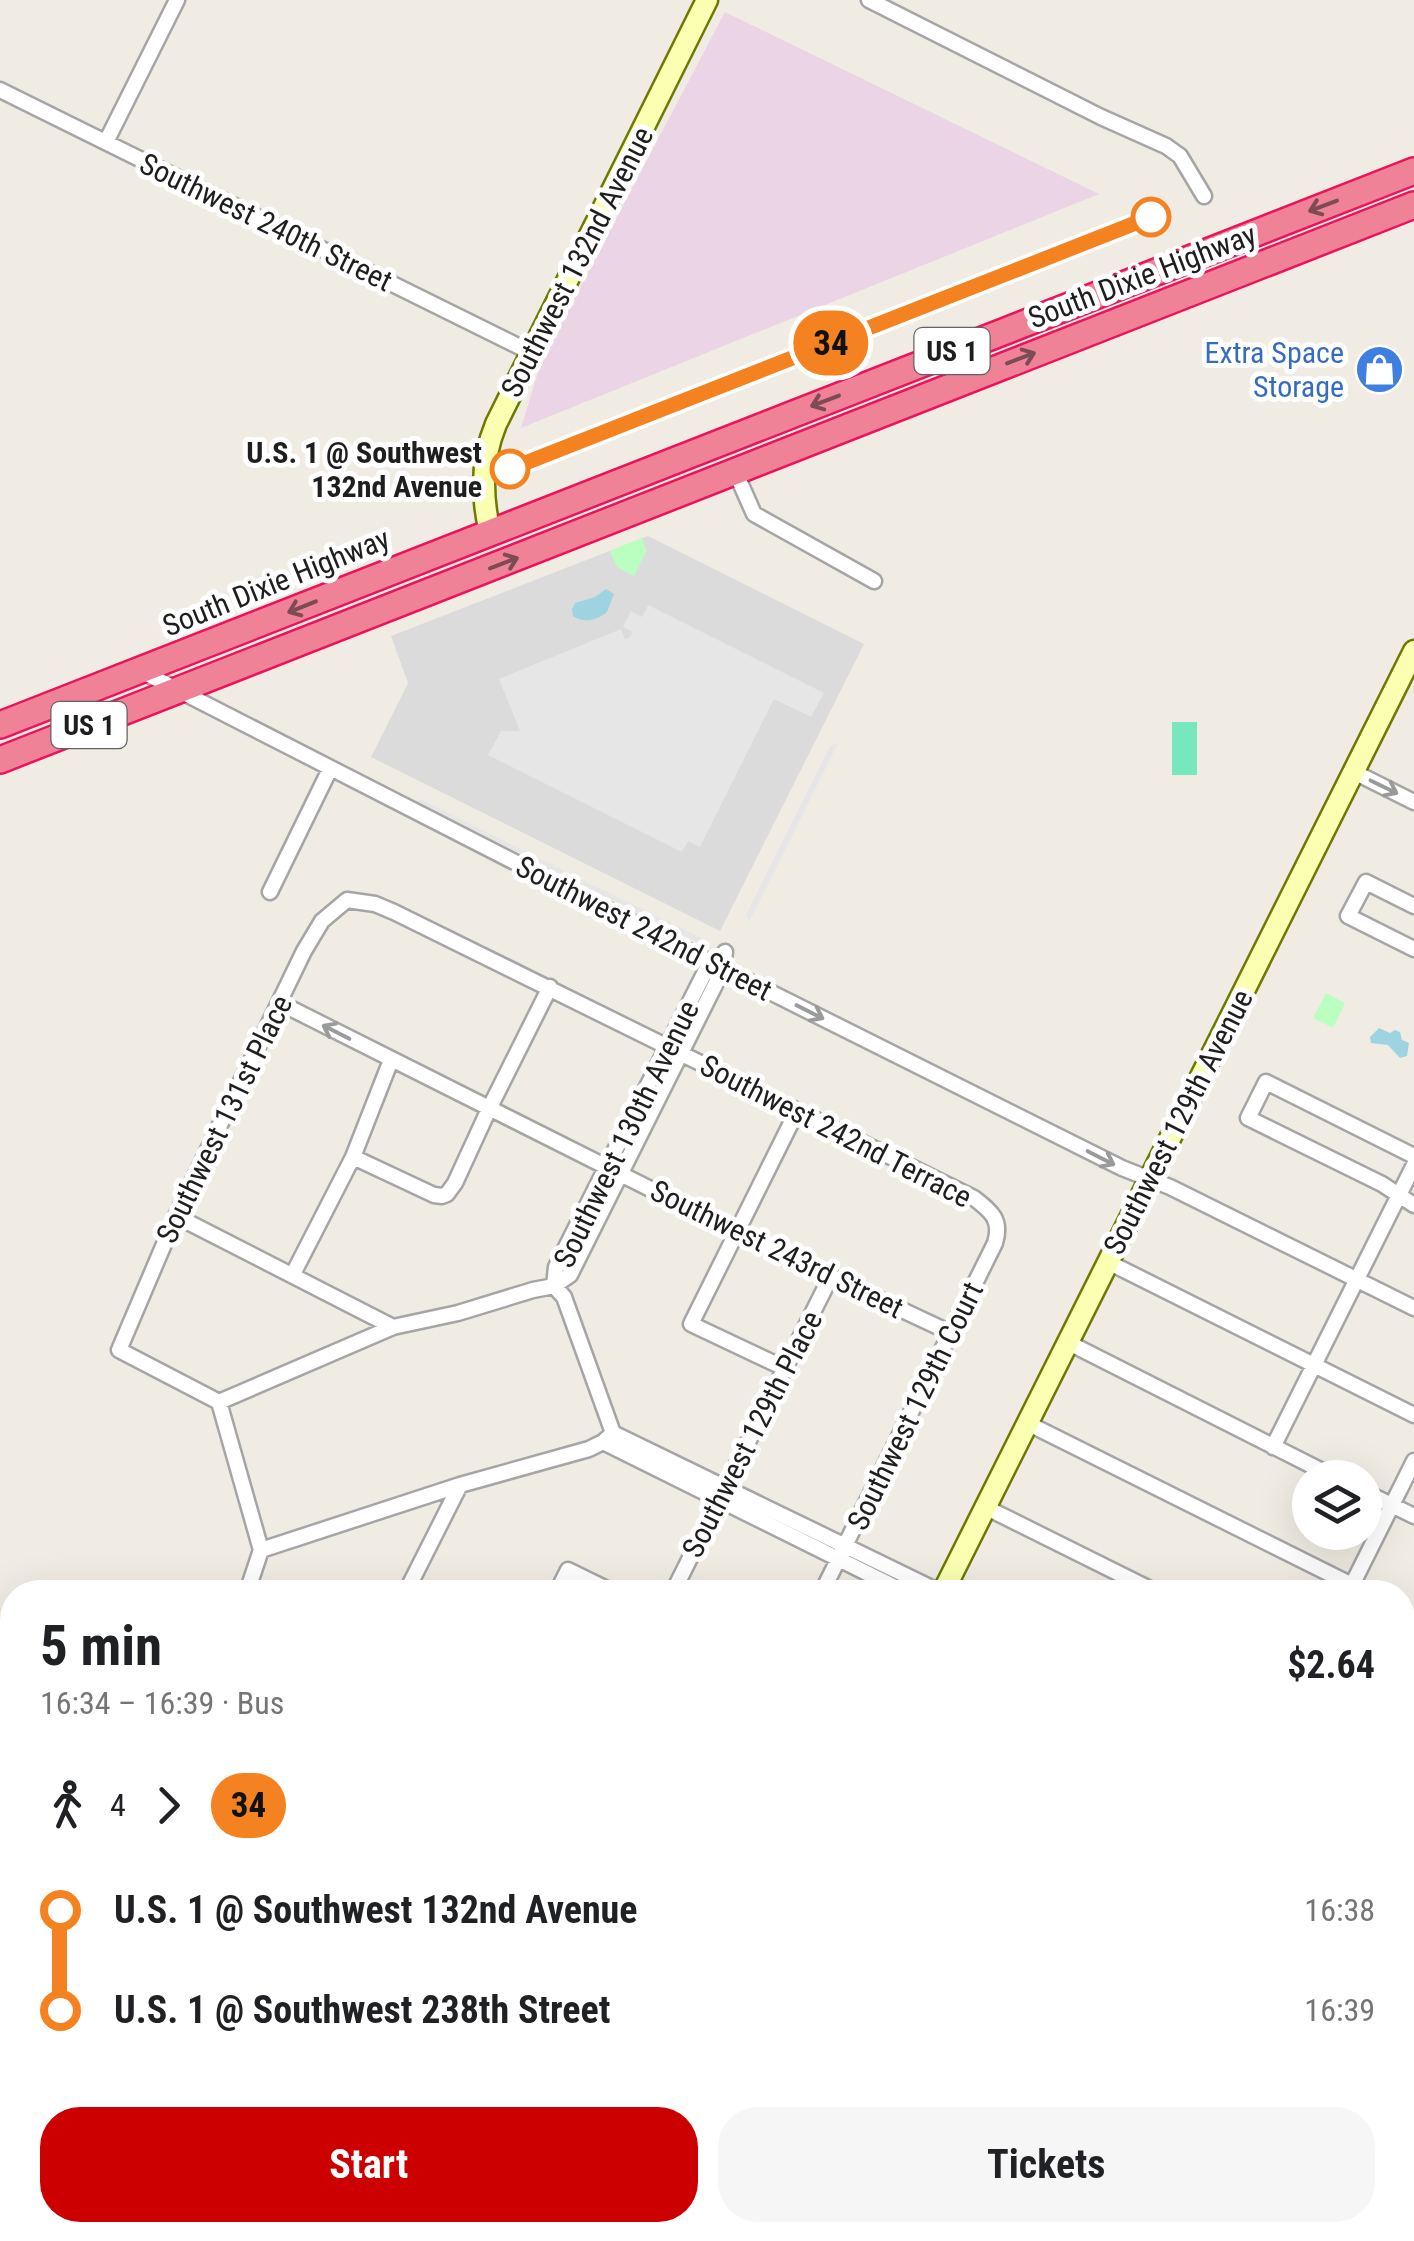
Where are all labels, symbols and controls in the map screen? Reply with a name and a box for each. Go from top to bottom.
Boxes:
street label: Southwest 132nd Avenue [494,121,660,403]
street label: Southwest 240th Street [134,146,398,298]
unlabelled marker [1132,198,1170,236]
one-way arrow [1308,199,1339,217]
street label: South Dixie Highway [1023,216,1261,336]
line badge: 34 [786,310,876,376]
text: 34 [813,323,849,364]
road number: US 1 [914,328,990,374]
place label: Extra Space Storage [1205,335,1344,404]
shop icon: Extra Space Storage [1353,343,1405,395]
one-way arrow [1005,348,1036,366]
one-way arrow [810,393,841,411]
place label: U.S. 1 @ Southwest 132nd Avenue [246,435,482,504]
marker: U.S. 1 @ Southwest 132nd Avenue [491,450,529,488]
street label: South Dixie Highway [158,521,394,643]
one-way arrow [487,553,518,571]
one-way arrow [287,599,317,617]
road number: US 1 [52,702,126,748]
one-way arrow [1368,778,1398,797]
street label: Southwest 242nd Street [510,848,778,1008]
street label: Southwest 129th Avenue [1096,984,1260,1260]
street label: Southwest 131st Place [149,989,299,1249]
street label: Southwest 130th Avenue [546,995,706,1273]
one-way arrow [795,1004,825,1023]
one-way arrow [321,1022,351,1041]
street label: Southwest 242nd Terrace [694,1047,978,1215]
one-way arrow [1086,1149,1115,1168]
street label: Southwest 243rd Street [645,1173,909,1325]
street label: Southwest 129th Court [840,1276,990,1536]
street label: Southwest 129th Place [675,1305,829,1563]
map controls [1292,1460,1382,1550]
button: layers [1292,1460,1382,1550]
text: 5 min [40,1614,162,1678]
text: $2.64 [1287,1643,1375,1687]
text: 16:34 – 16:39 · Bus [40,1684,284,1722]
icon: walk [40,1778,95,1833]
icon: forward [141,1778,196,1833]
text: 34 [231,1785,266,1826]
text: 4 [110,1786,126,1824]
text: U.S. 1 @ Southwest 132nd Avenue [114,1888,637,1932]
text: 16:38 [1304,1891,1375,1929]
text: U.S. 1 @ Southwest 238th Street [114,1988,610,2032]
text: 16:39 [1304,1991,1375,2029]
button: Start [40,2107,698,2222]
button: Tickets [718,2107,1375,2222]

